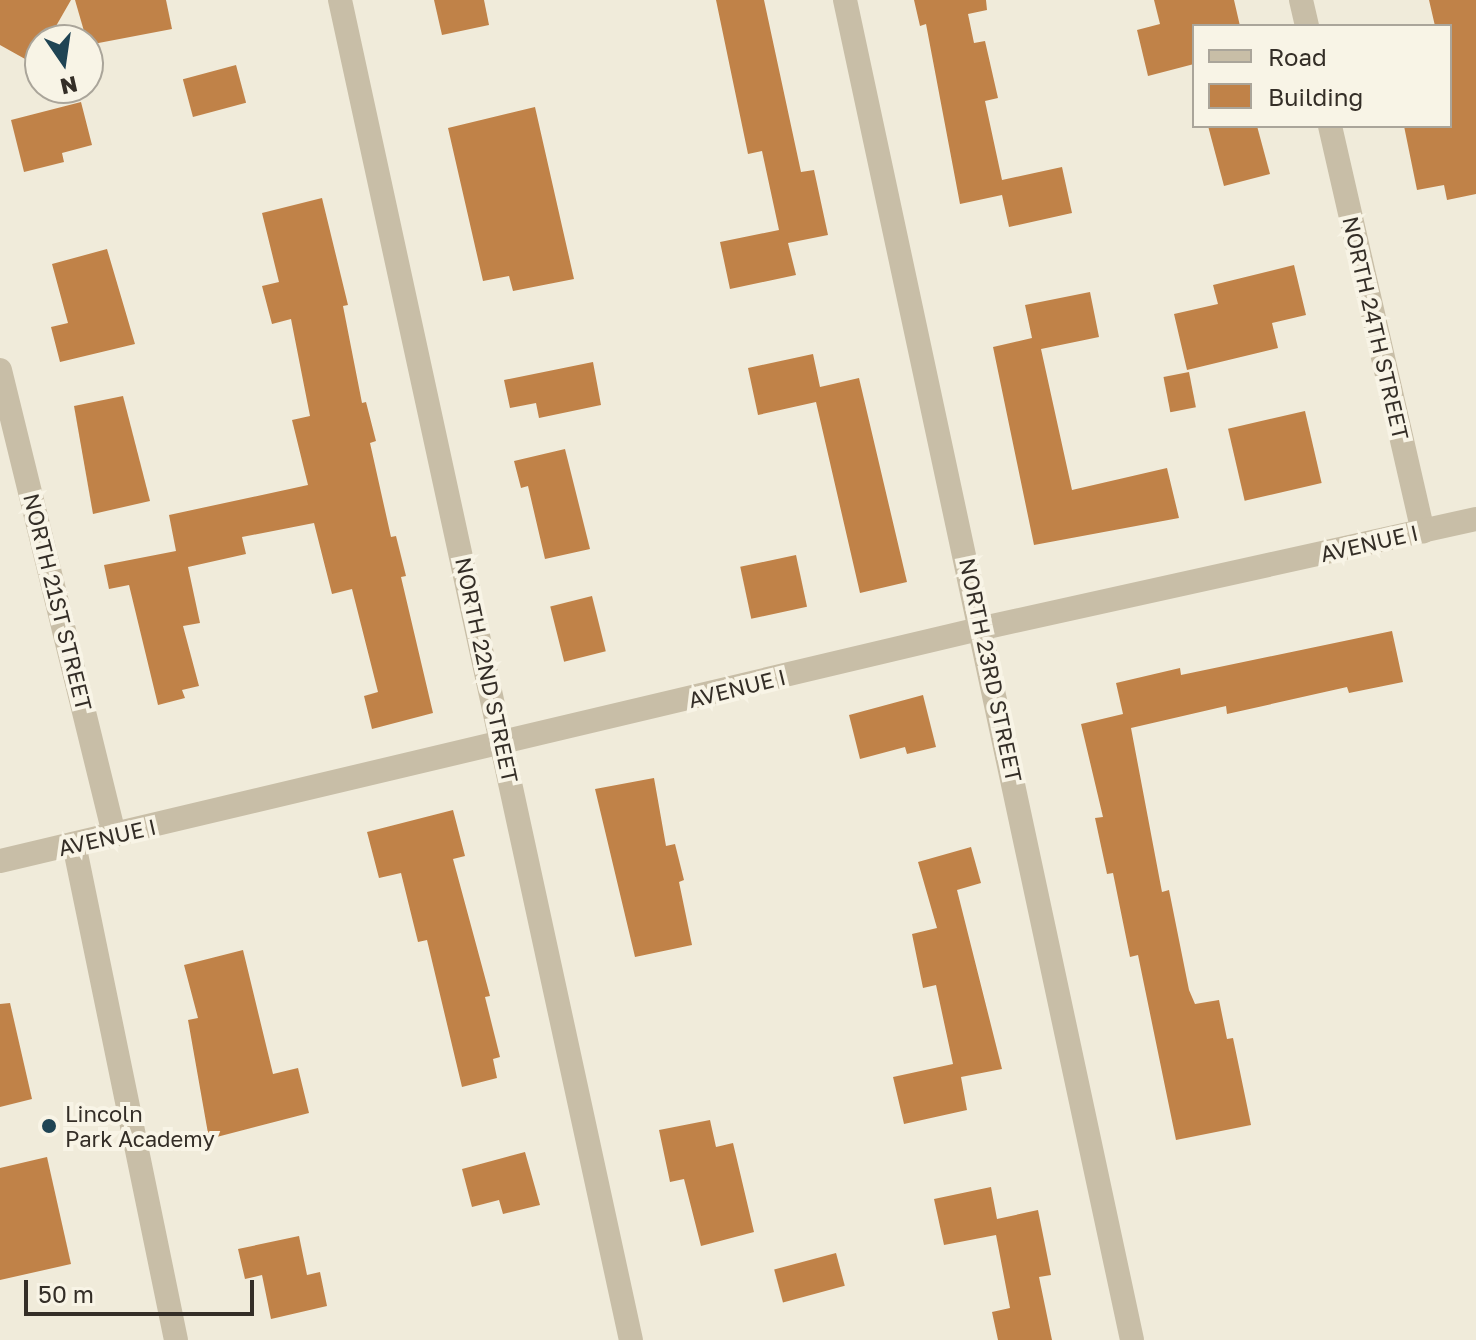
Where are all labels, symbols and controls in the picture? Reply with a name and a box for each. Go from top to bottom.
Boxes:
north arrow [24,24,104,104]
legend [1192,24,1452,128]
text: Road [1268,42,1327,71]
text: N [58,71,80,101]
text: Building [1268,82,1363,111]
street label: NORTH 24TH STREET [1337,214,1415,442]
street label: NORTH 21ST STREET [18,491,98,713]
street label: AVENUE I [1318,519,1420,567]
street label: NORTH 22ND STREET [450,555,524,785]
street label: NORTH 23RD STREET [954,556,1028,784]
street label: AVENUE I [686,663,788,713]
street label: AVENUE I [56,813,158,861]
place label: Lincoln Park Academy [65,1100,215,1152]
marker: Lincoln Park Academy [40,1117,58,1135]
scale bar [28,1264,258,1314]
text: 50 m [38,1279,94,1308]

